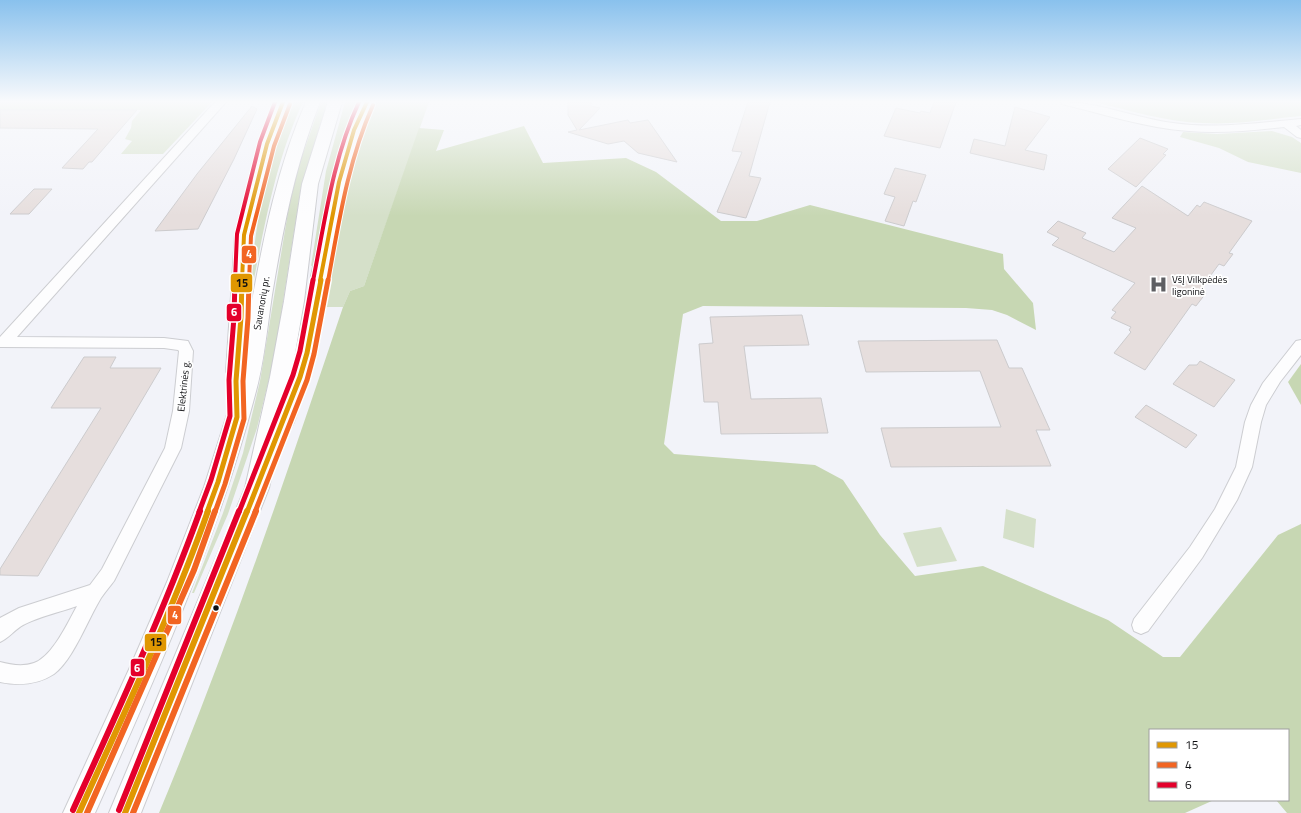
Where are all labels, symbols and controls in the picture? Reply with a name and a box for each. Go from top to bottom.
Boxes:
line badge: 4 [241,245,257,264]
text: 4 [246,246,252,262]
place label: VšĮ Vilkpėdės ligoninė [1172,272,1228,299]
line badge: 15 [230,273,253,293]
text: 15 [236,275,248,291]
street label: Savanorių pr. [249,275,274,331]
hospital icon: VšĮ Vilkpėdės ligoninė [1149,275,1169,295]
line badge: 6 [226,303,242,322]
text: 6 [231,304,237,320]
street label: Elektrinės g. [173,360,194,412]
unlabelled marker [211,603,221,613]
line badge: 4 [167,605,182,625]
text: 4 [172,607,178,623]
line badge: 15 [144,633,167,652]
text: 15 [150,634,162,650]
line badge: 6 [130,658,145,677]
text: 6 [134,660,140,676]
legend [1149,729,1289,801]
text: 15 [1185,735,1199,754]
text: 4 [1185,755,1192,774]
text: 6 [1185,775,1192,794]

